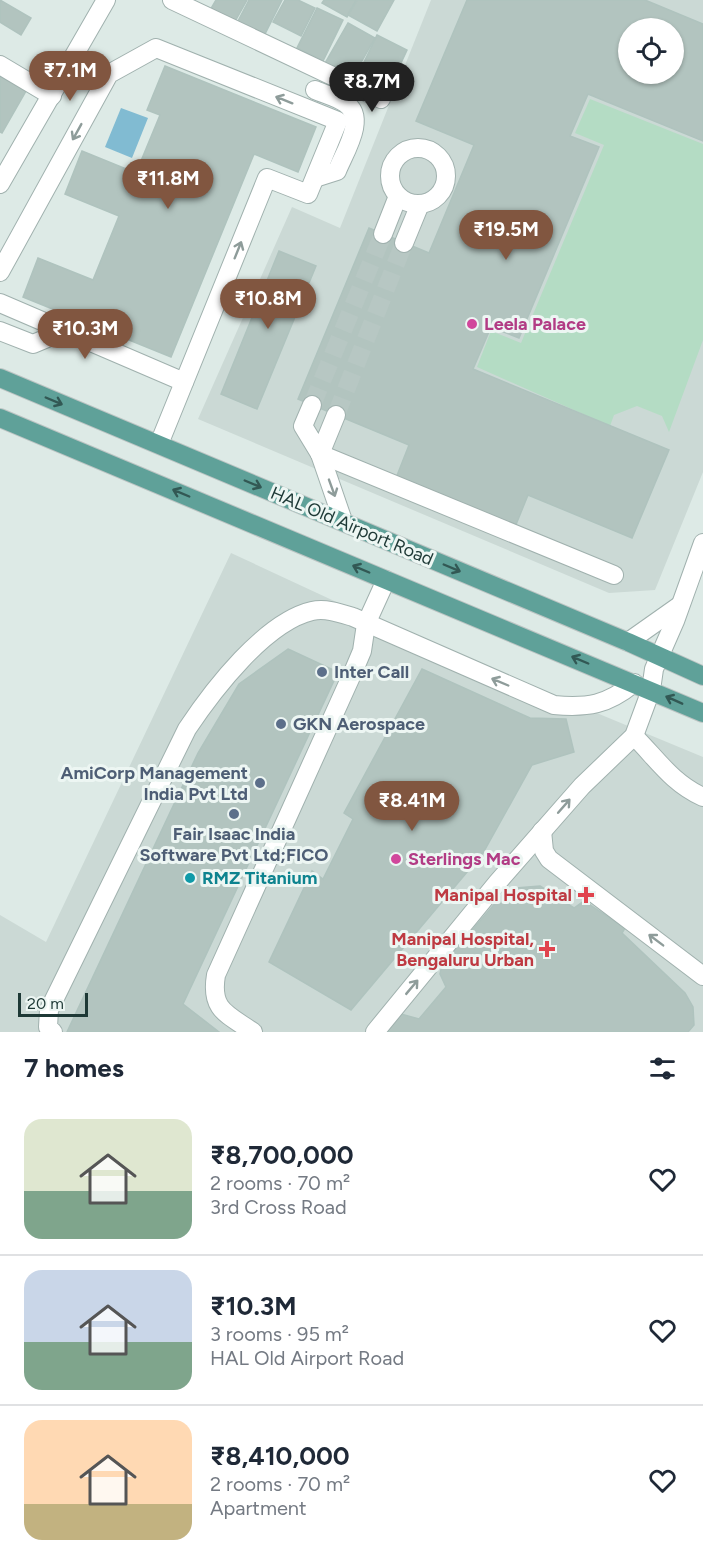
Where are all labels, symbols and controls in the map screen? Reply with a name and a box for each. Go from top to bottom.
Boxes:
map controls [618,18,684,84]
button: locate [618,18,684,84]
pin: ₹7.1M [28,51,112,102]
text: ₹7.1M [43,58,97,82]
pin: ₹8.7M [330,62,414,113]
text: ₹8.7M [343,69,401,93]
one-way arrow [276,94,294,105]
one-way arrow [71,122,82,140]
pin: ₹11.8M [119,159,217,210]
text: ₹11.8M [136,166,200,190]
pin: ₹19.5M [457,210,555,261]
text: ₹19.5M [473,217,539,241]
one-way arrow [233,242,244,260]
pin: ₹10.8M [219,279,317,330]
text: ₹10.8M [234,286,302,310]
pin: ₹10.3M [36,309,134,360]
place label: Leela Palace [484,313,586,335]
text: ₹10.3M [52,316,118,340]
marker: Leela Palace [465,317,479,331]
one-way arrow [44,396,63,407]
one-way arrow [327,478,338,496]
one-way arrow [244,479,262,490]
street label: HAL Old Airport Road [267,482,437,570]
one-way arrow [173,486,191,498]
one-way arrow [352,563,370,574]
one-way arrow [443,563,461,574]
one-way arrow [571,654,589,665]
place label: Inter Call [334,661,409,683]
marker: Inter Call [315,665,329,679]
one-way arrow [491,676,510,687]
one-way arrow [666,694,684,706]
place label: GKN Aerospace [293,713,425,735]
marker: GKN Aerospace [274,717,288,731]
place label: AmiCorp Management India Pvt Ltd [61,762,248,805]
marker: AmiCorp Management India Pvt Ltd [253,776,267,790]
pin: ₹8.41M [363,781,461,832]
text: ₹8.41M [378,788,446,812]
one-way arrow [557,799,571,814]
marker: Fair Isaac India Software Pvt Ltd;FICO [227,807,241,821]
place label: Fair Isaac India Software Pvt Ltd;FICO [140,823,328,866]
place label: Sterlings Mac [408,848,521,870]
marker: Sterlings Mac [389,852,403,866]
place label: RMZ Titanium [202,867,317,889]
marker: RMZ Titanium [183,871,197,885]
place label: Manipal Hospital [434,884,572,906]
marker: Manipal Hospital [577,886,595,904]
place label: Manipal Hospital, Bengaluru Urban [391,928,534,971]
one-way arrow [649,934,665,947]
marker: Manipal Hospital, Bengaluru Urban [538,940,556,958]
one-way arrow [405,980,419,995]
scale bar [18,990,88,1018]
text: 20 m [27,994,64,1013]
text: 7 homes [24,1052,124,1084]
icon: filters [646,1052,679,1085]
text: ₹8,700,000 [210,1139,354,1171]
icon: home [72,1143,144,1215]
icon: heart [646,1163,679,1196]
text: 2 rooms · 70 m² [210,1171,350,1195]
text: 3rd Cross Road [210,1195,347,1219]
text: ₹10.3M [210,1290,297,1322]
icon: home [72,1294,144,1366]
icon: heart [646,1314,679,1347]
text: 3 rooms · 95 m² [210,1322,349,1346]
text: HAL Old Airport Road [210,1346,404,1370]
text: ₹8,410,000 [210,1440,350,1472]
icon: home [72,1444,144,1516]
icon: heart [646,1464,679,1497]
text: 2 rooms · 70 m² [210,1472,350,1496]
text: Apartment [210,1496,307,1520]

